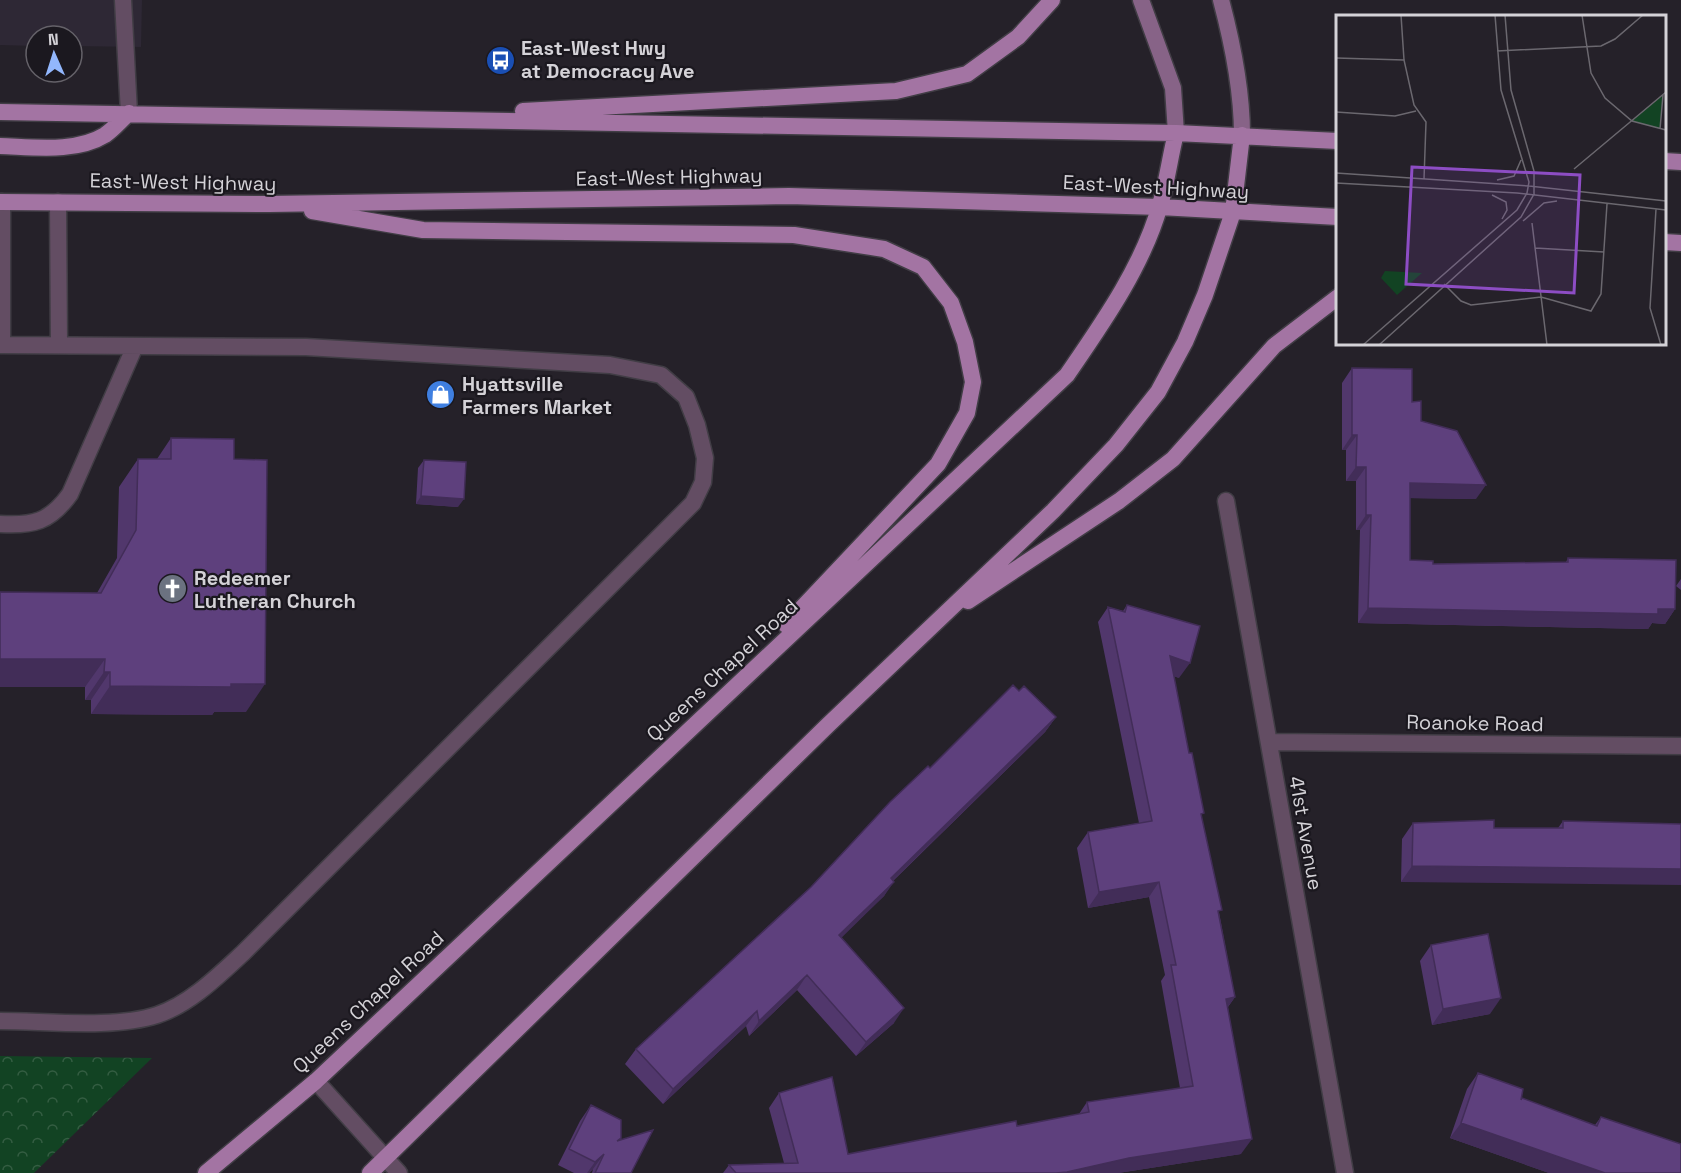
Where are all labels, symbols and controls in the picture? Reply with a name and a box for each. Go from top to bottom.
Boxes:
inset map [1336,15,1666,345]
north arrow [24,24,84,84]
text: N [47,29,59,50]
place label: East-West Hwy at Democracy Ave [521,35,695,84]
bus stop icon: East-West Hwy at Democracy Ave [484,44,516,76]
street label: East-West Highway [575,162,763,192]
street label: East-West Highway [89,167,277,197]
street label: East-West Highway [1062,169,1250,205]
place label: Hyattsville Farmers Market [462,371,612,420]
shop icon: Hyattsville Farmers Market [425,379,457,411]
place label: Redeemer Lutheran Church [194,565,356,614]
church icon: Redeemer Lutheran Church [157,573,189,605]
street label: Queens Chapel Road [641,593,803,747]
street label: Roanoke Road [1406,709,1544,737]
street label: 41st Avenue [1283,774,1329,892]
street label: Queens Chapel Road [287,925,449,1079]

